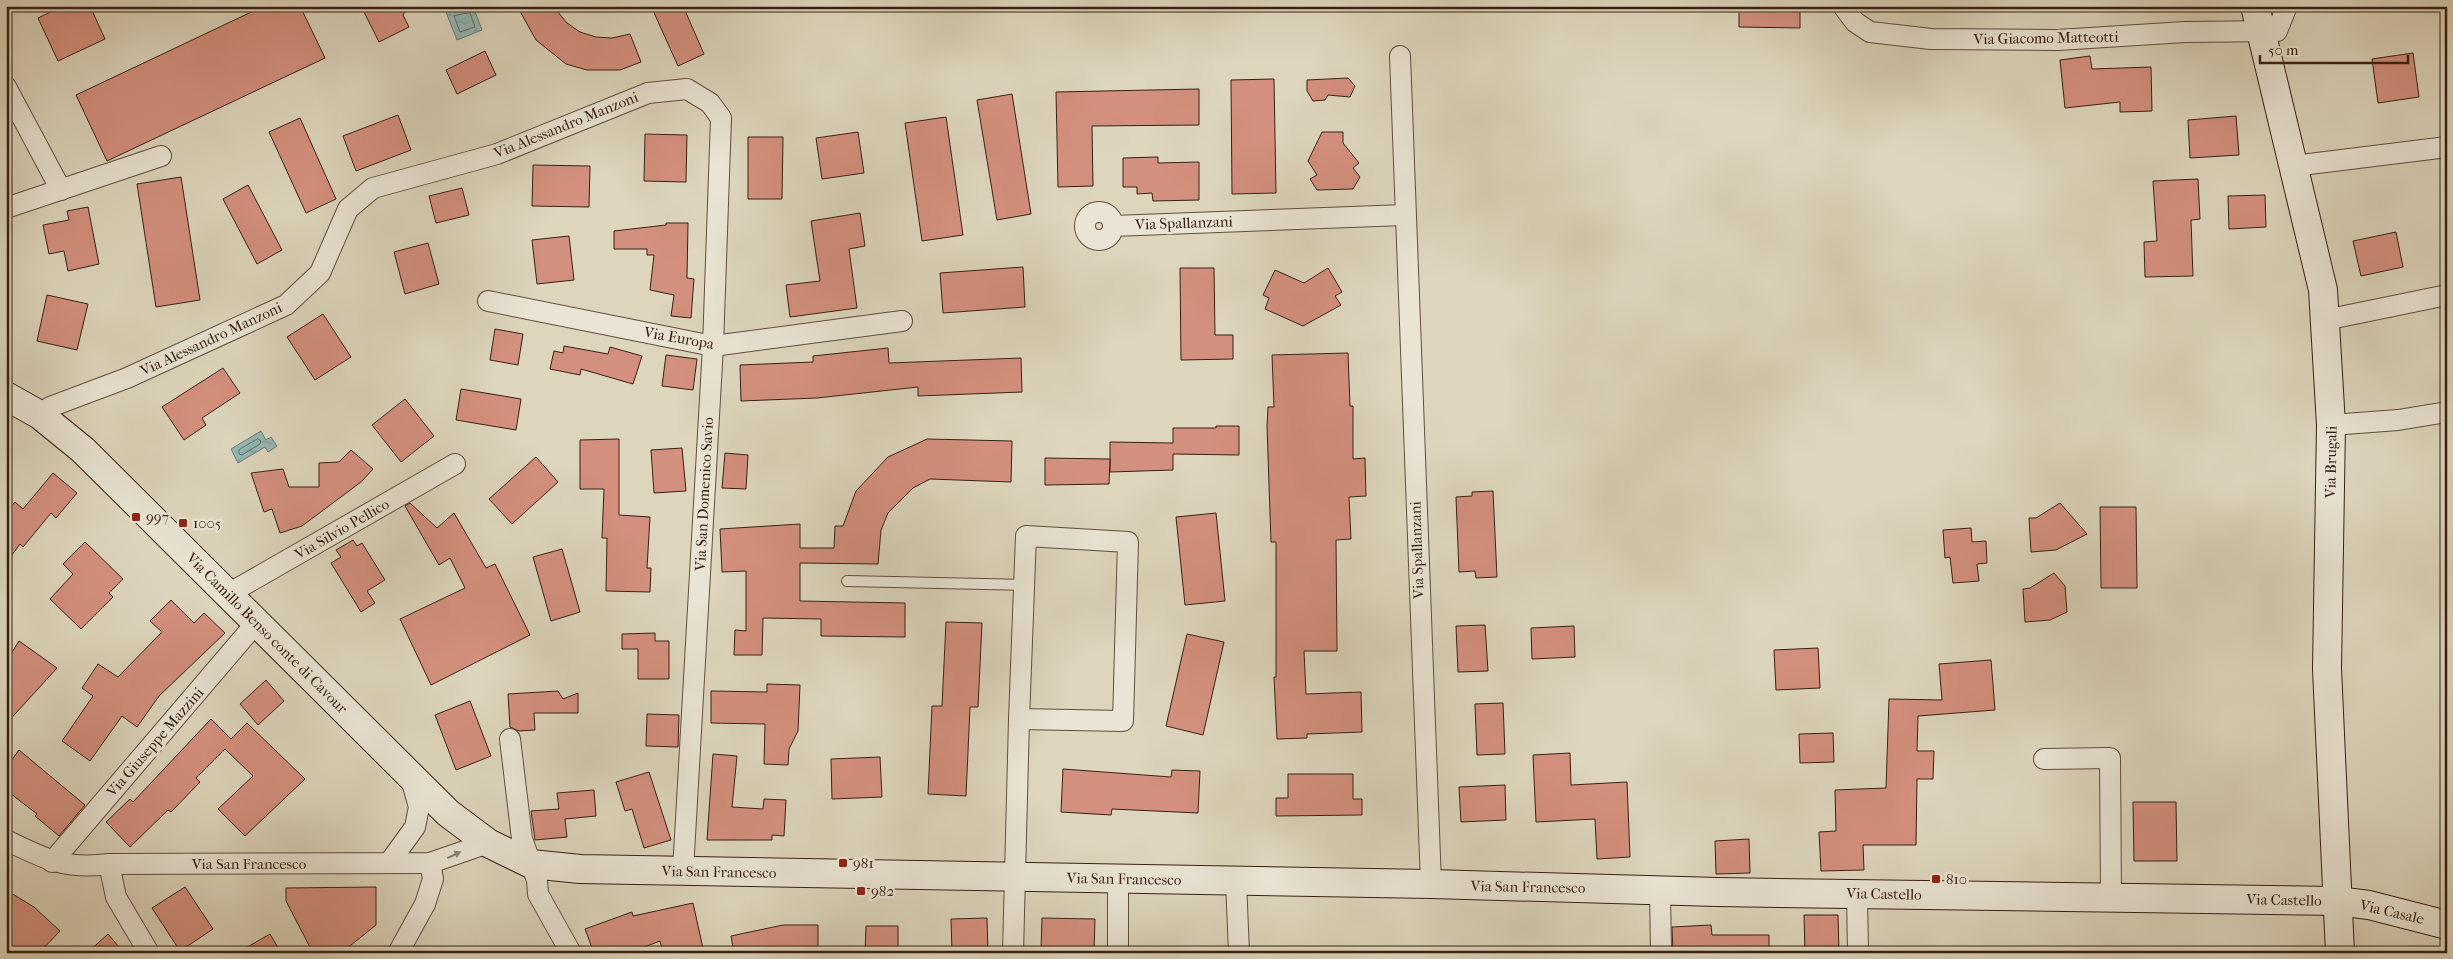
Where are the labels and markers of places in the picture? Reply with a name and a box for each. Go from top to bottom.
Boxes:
place label: 997 [146,508,169,526]
marker: 997 [130,511,142,523]
place label: 1005 [193,514,221,532]
marker: 1005 [177,517,189,529]
place label: 981 [853,854,874,872]
marker: 981 [837,857,849,869]
place label: 810 [1946,870,1967,888]
marker: 810 [1930,873,1942,885]
place label: 982 [871,882,894,900]
marker: 982 [855,885,867,897]

